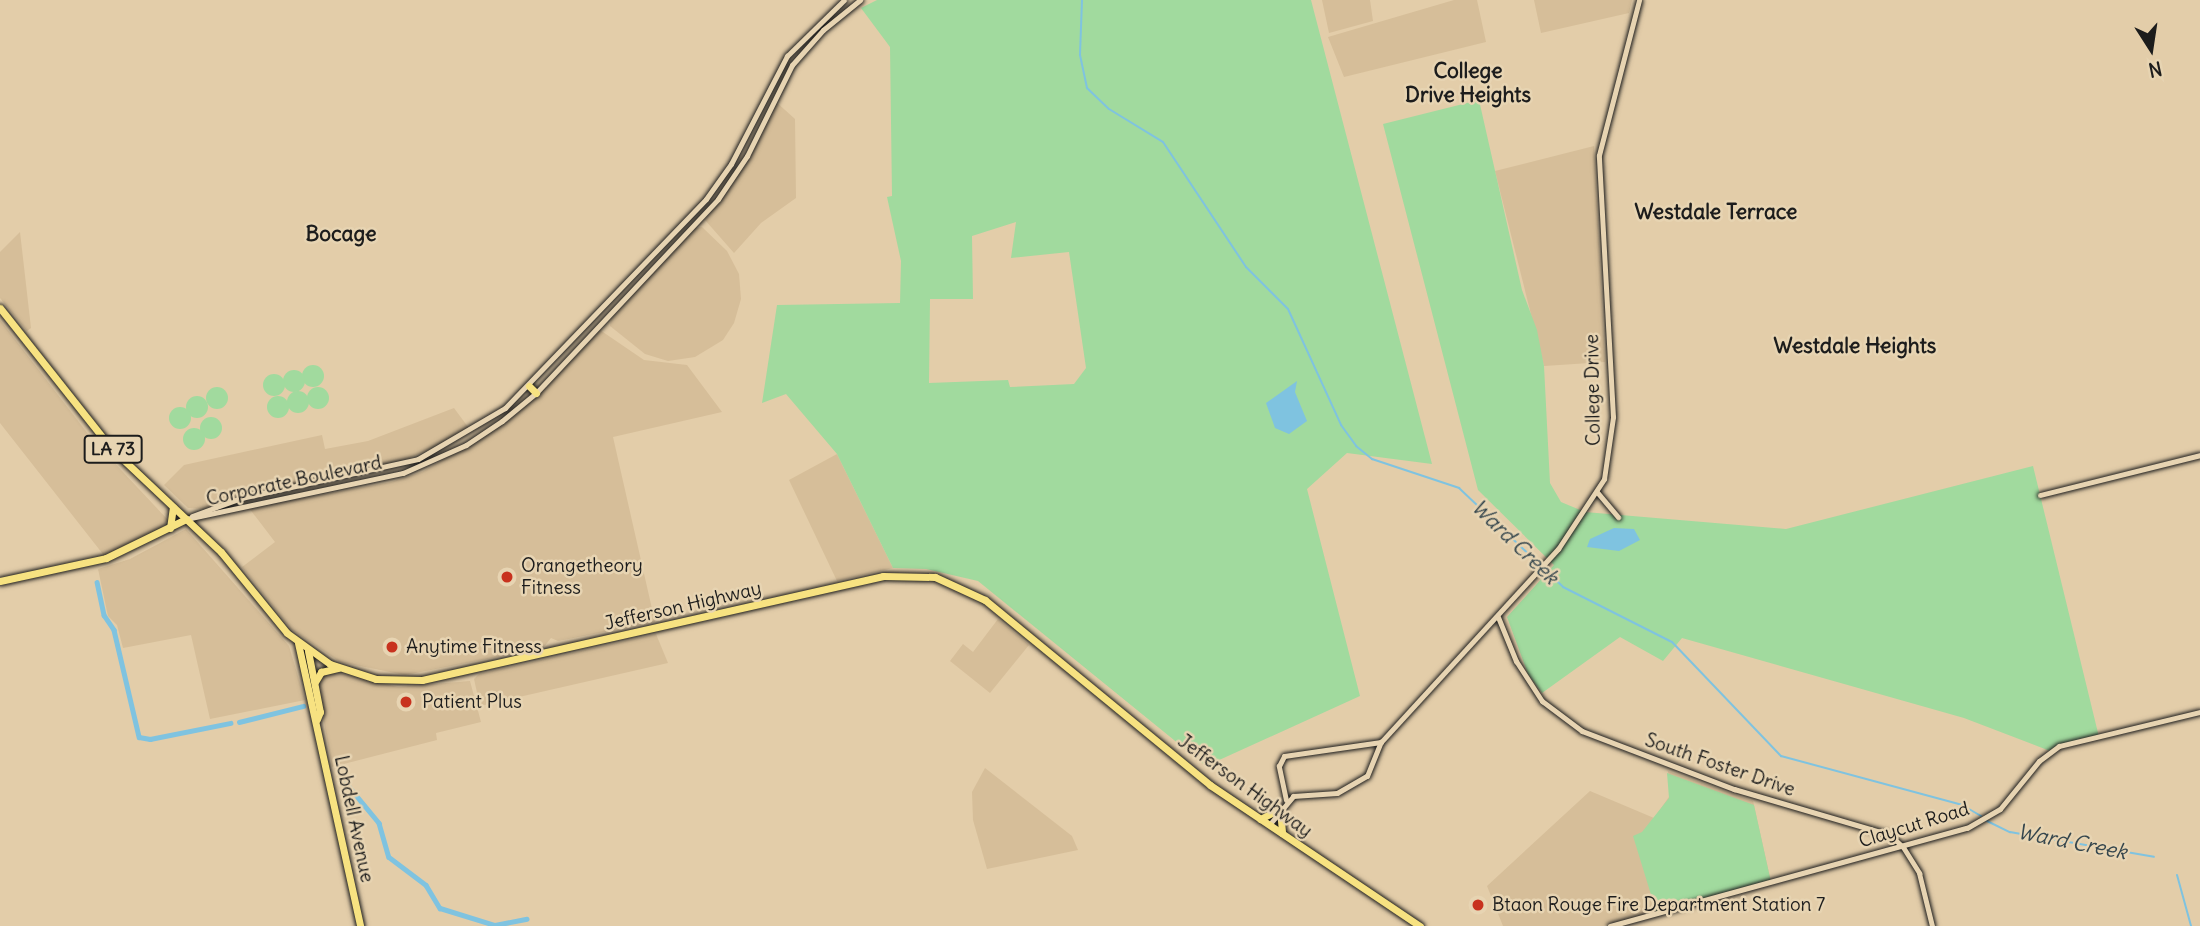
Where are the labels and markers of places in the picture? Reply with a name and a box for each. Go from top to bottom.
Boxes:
place label: Orangetheory Fitness [521,555,643,599]
marker: Orangetheory Fitness [499,569,515,585]
place label: Anytime Fitness [406,636,542,658]
marker: Anytime Fitness [384,639,400,655]
place label: Patient Plus [422,691,522,713]
marker: Patient Plus [396,692,416,712]
place label: Btaon Rouge Fire Department Station 7 [1492,894,1825,916]
marker: Btaon Rouge Fire Department Station 7 [1470,897,1486,913]

